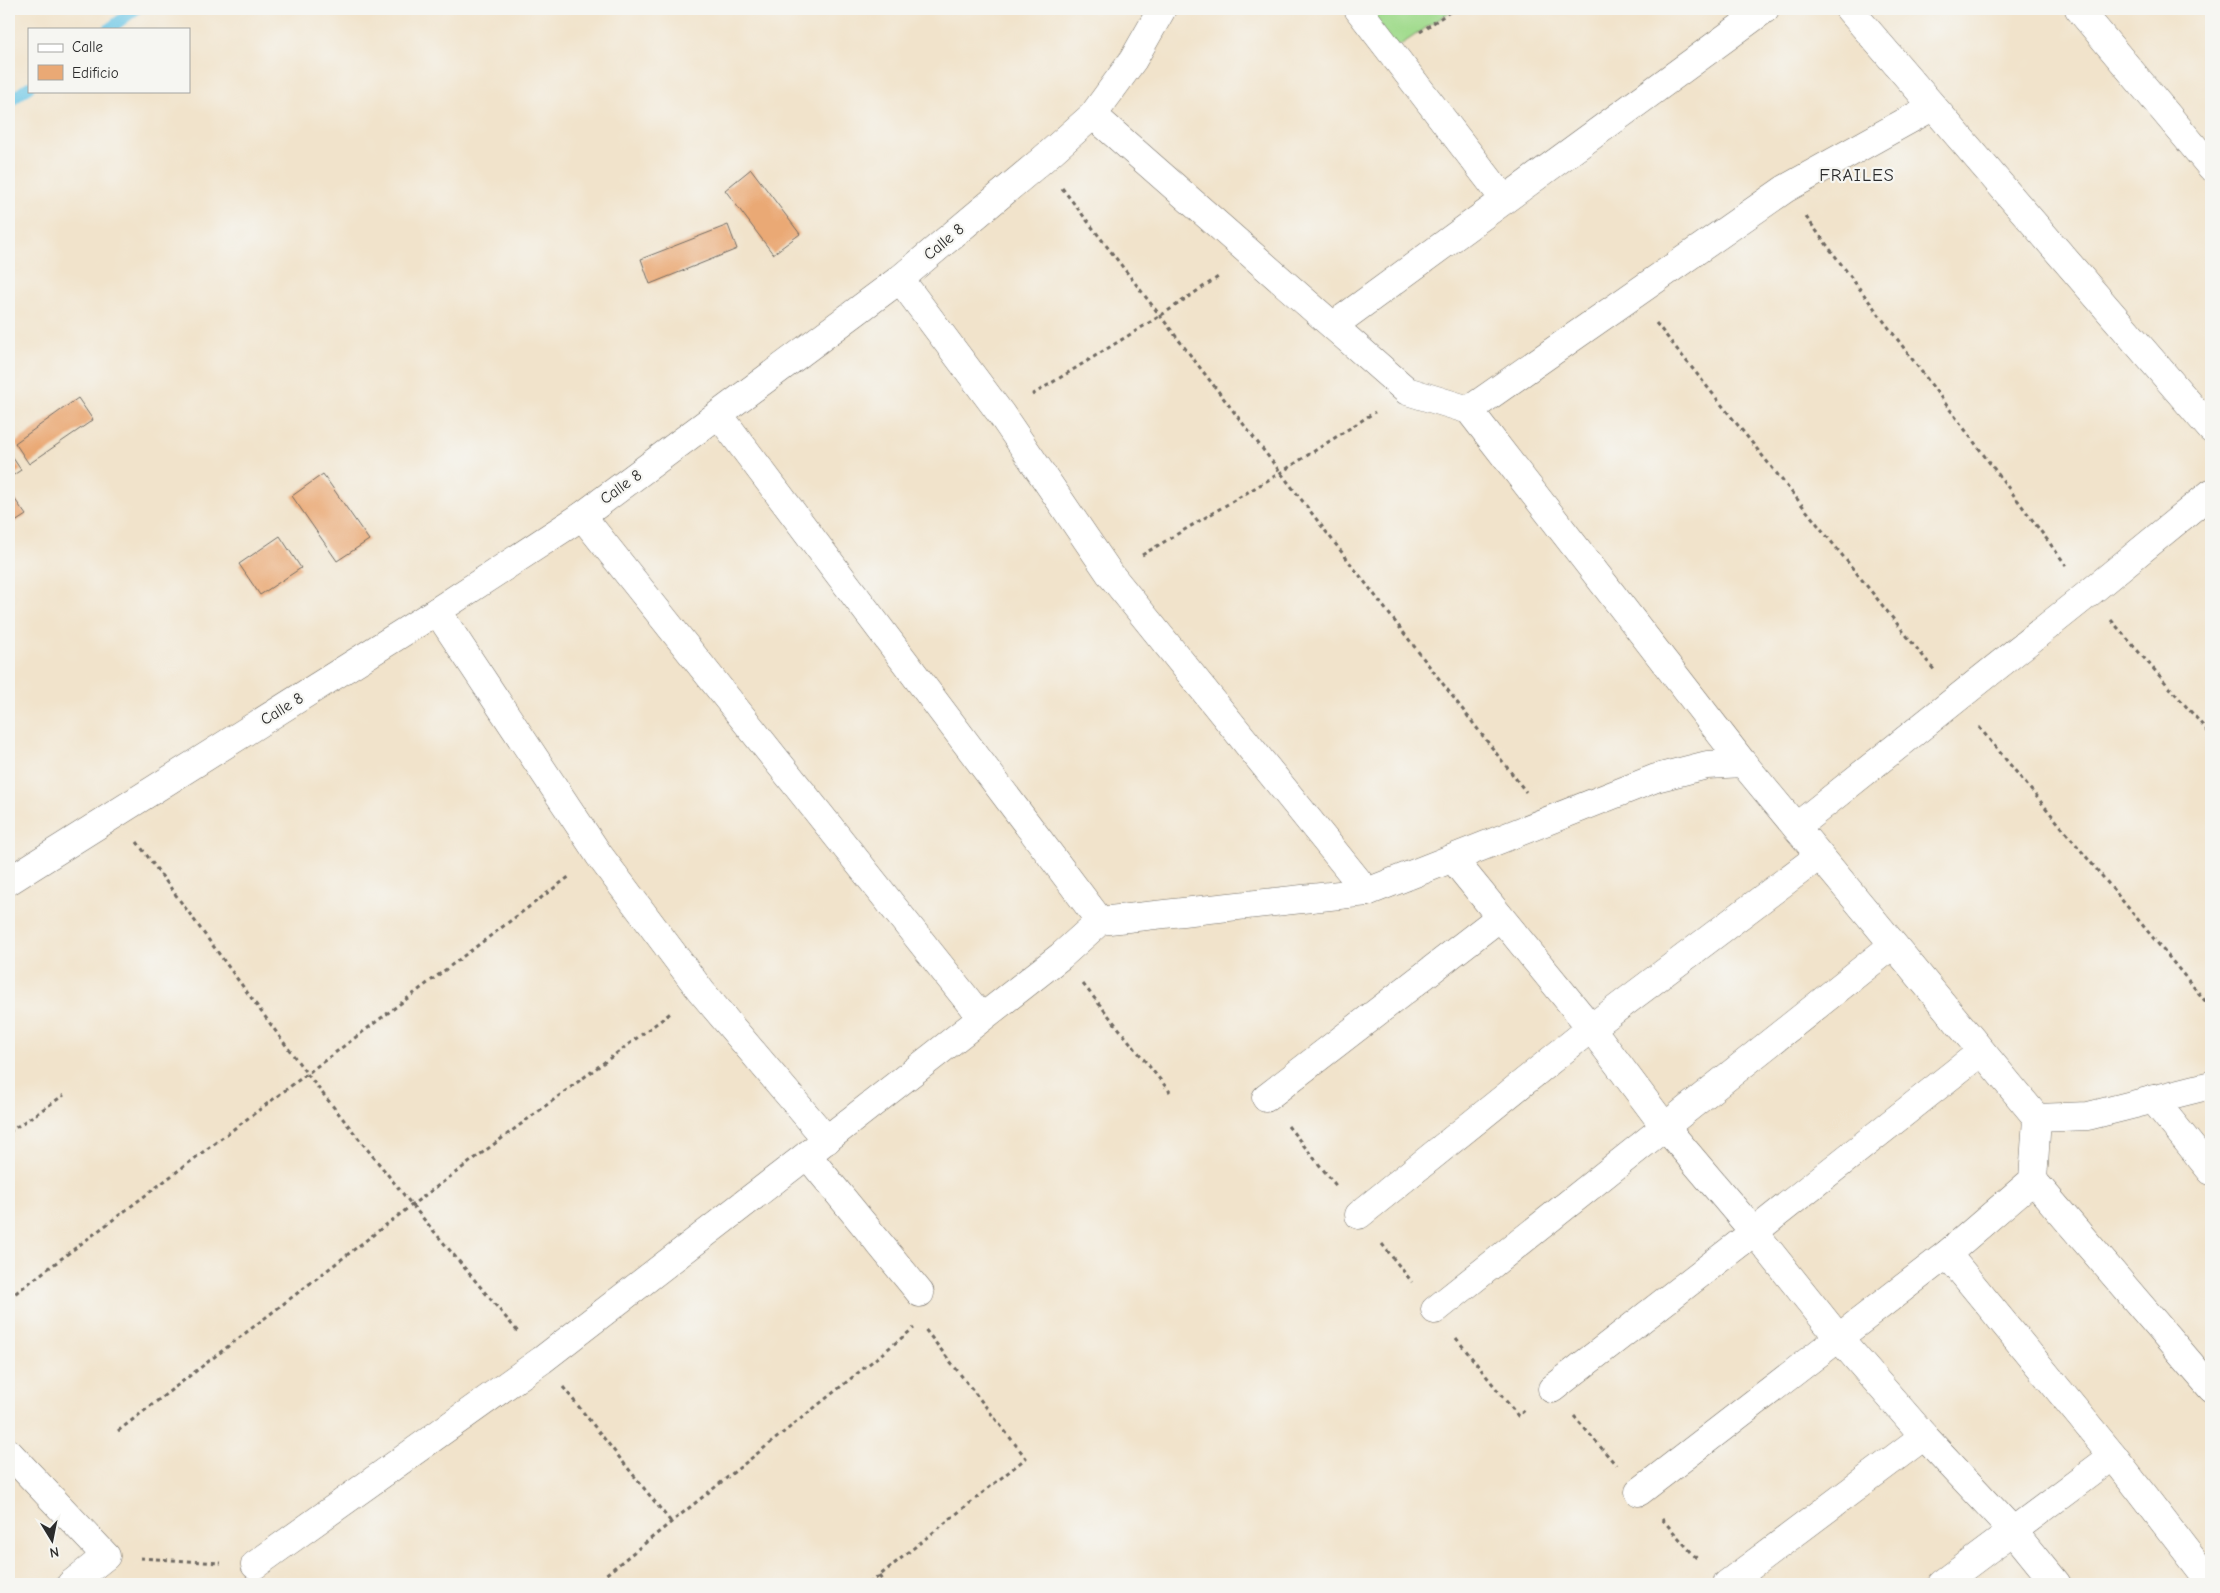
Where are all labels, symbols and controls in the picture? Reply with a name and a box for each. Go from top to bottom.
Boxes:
legend [28,28,190,92]
text: Calle [72,38,104,56]
text: Edificio [72,64,119,82]
district label: FRAILES [1819,165,1895,186]
street label: Calle 8 [920,220,968,264]
street label: Calle 8 [597,466,645,508]
street label: Calle 8 [257,689,307,729]
north arrow [28,1516,78,1566]
text: N [48,1543,60,1561]

